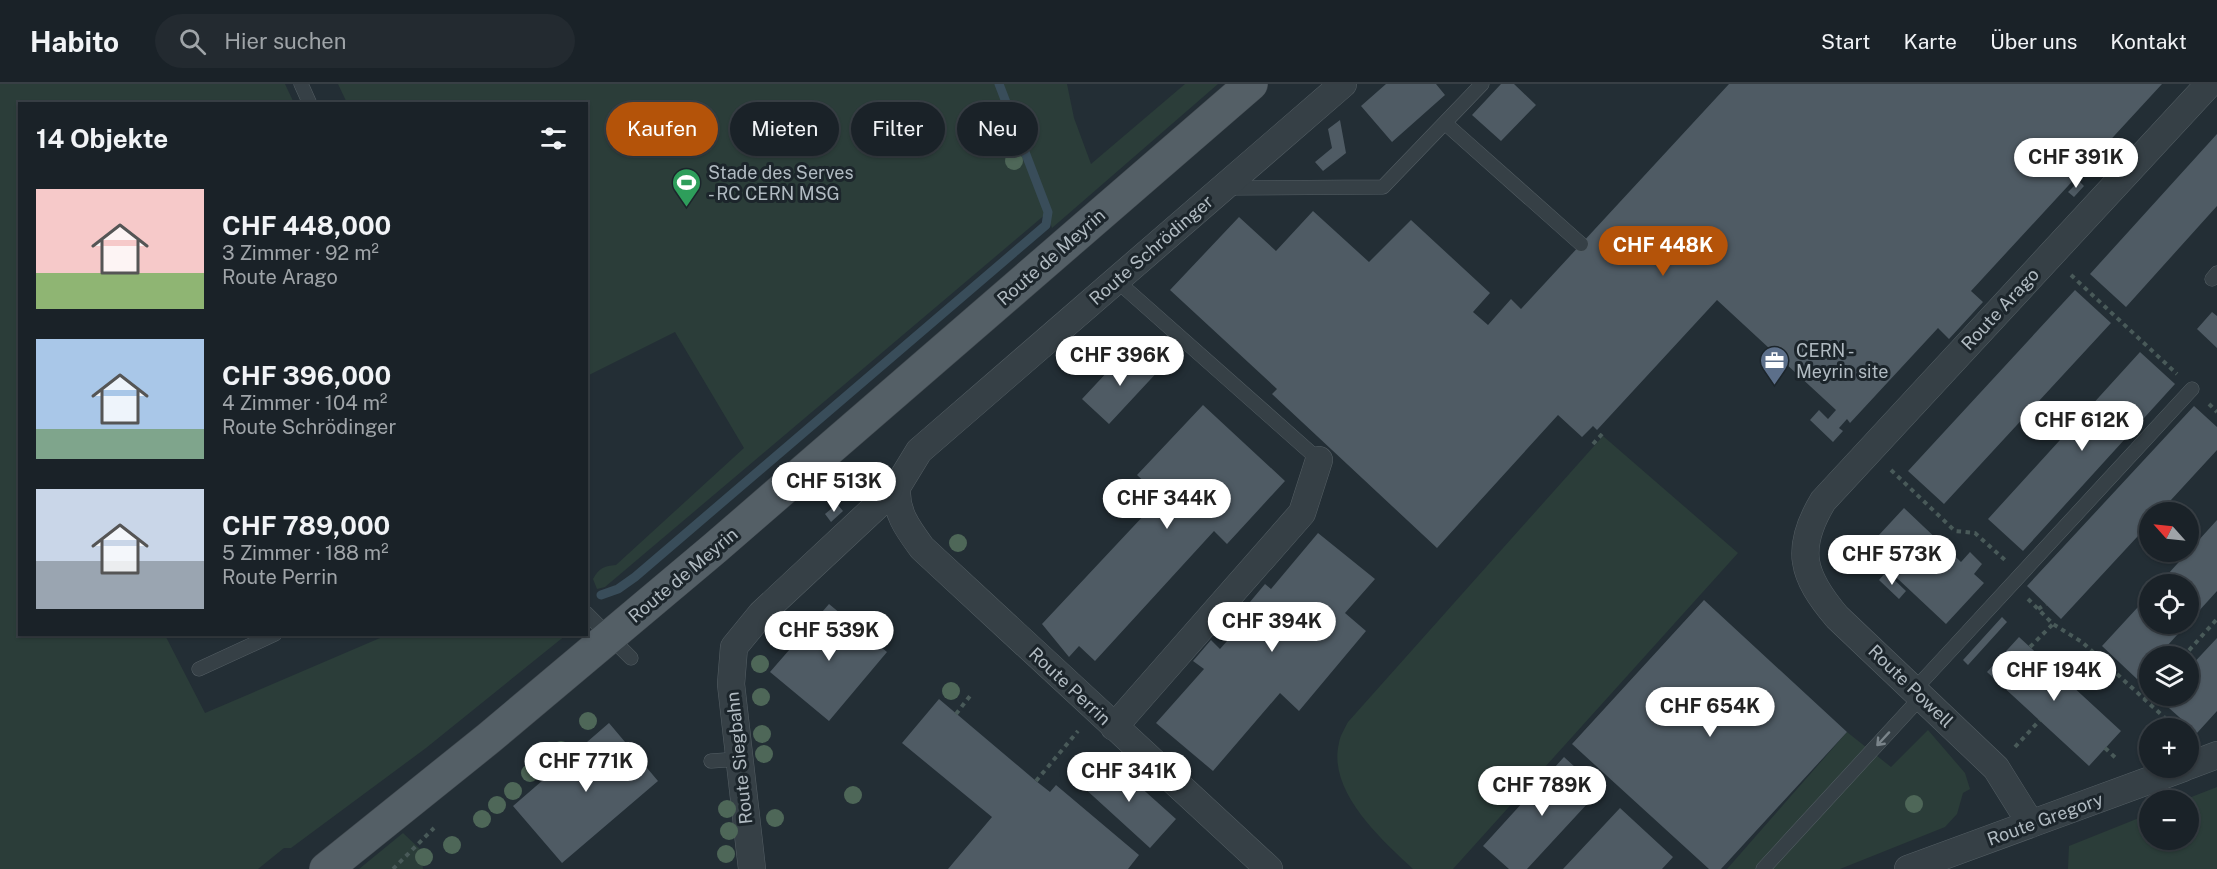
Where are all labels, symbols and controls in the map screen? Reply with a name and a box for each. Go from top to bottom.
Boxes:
search box [155,14,575,68]
text: Habito [30,25,119,58]
icon: search [176,25,209,58]
text: Hier suchen [224,28,346,54]
text: Start [1821,29,1870,54]
text: Karte [1903,29,1957,54]
text: Über uns [1990,29,2077,54]
text: Kontakt [2110,29,2187,54]
chip: Kaufen [606,102,718,156]
chip: Mieten [730,102,839,156]
chip: Filter [851,102,945,156]
chip: Neu [957,102,1038,156]
icon: filters [537,122,570,155]
text: 14 Objekte [36,123,168,154]
pin: CHF 391K [2014,138,2138,189]
text: CHF 391K [2028,145,2124,169]
place label: Stade des Serves - RC CERN MSG [708,162,854,204]
sports icon: Stade des Serves - RC CERN MSG [671,166,703,208]
street label: Route Schrödinger [1085,191,1217,309]
street label: Route de Meyrin [993,204,1109,310]
text: CHF 448,000 [222,210,391,241]
icon: home [84,213,156,285]
pin: CHF 448K [1601,226,1725,277]
text: CHF 448K [1613,233,1713,257]
text: 3 Zimmer · 92 m² [222,241,379,265]
street label: Route Arago [1957,264,2043,354]
text: Route Arago [222,265,338,289]
pin: CHF 396K [1058,336,1182,387]
place label: CERN - Meyrin site [1796,340,1888,382]
text: CHF 396K [1070,343,1170,367]
office icon: CERN - Meyrin site [1759,344,1791,386]
text: CHF 396,000 [222,360,391,391]
icon: home [84,363,156,435]
text: 4 Zimmer · 104 m² [222,391,387,415]
pin: CHF 612K [2020,401,2144,452]
text: CHF 612K [2034,408,2130,432]
text: Route Schrödinger [222,415,396,439]
pin: CHF 513K [772,462,896,513]
text: CHF 513K [786,469,882,493]
pin: CHF 344K [1105,479,1229,530]
text: CHF 344K [1117,486,1217,510]
north arrow [2139,502,2199,562]
map controls [2139,502,2199,850]
text: CHF 789,000 [222,510,390,541]
icon: home [84,513,156,585]
street label: Route de Meyrin [624,523,742,627]
pin: CHF 573K [1830,535,1954,586]
text: 5 Zimmer · 188 m² [222,541,389,565]
text: CHF 573K [1842,542,1942,566]
text: Route Perrin [222,565,338,589]
button: locate [2139,574,2199,634]
pin: CHF 394K [1210,602,1334,653]
text: CHF 394K [1222,609,1322,633]
pin: CHF 539K [767,611,891,662]
text: CHF 539K [779,618,879,642]
street label: Route Powell [1864,640,1958,732]
street label: Route Perrin [1025,643,1115,729]
button: layers [2139,646,2199,706]
pin: CHF 194K [1992,651,2116,702]
text: CHF 194K [2006,658,2102,682]
pin: CHF 654K [1648,687,1772,738]
street label: Route Siegbahn [722,691,756,825]
text: CHF 654K [1660,694,1760,718]
button: + [2139,718,2199,778]
one-way arrow [1876,731,1890,746]
pin: CHF 771K [524,742,648,793]
text: CHF 771K [539,749,633,773]
pin: CHF 341K [1067,752,1191,803]
text: CHF 341K [1081,759,1177,783]
pin: CHF 789K [1480,766,1604,817]
text: CHF 789K [1492,773,1592,797]
street label: Route Gregory [1984,788,2106,850]
button: − [2139,790,2199,850]

